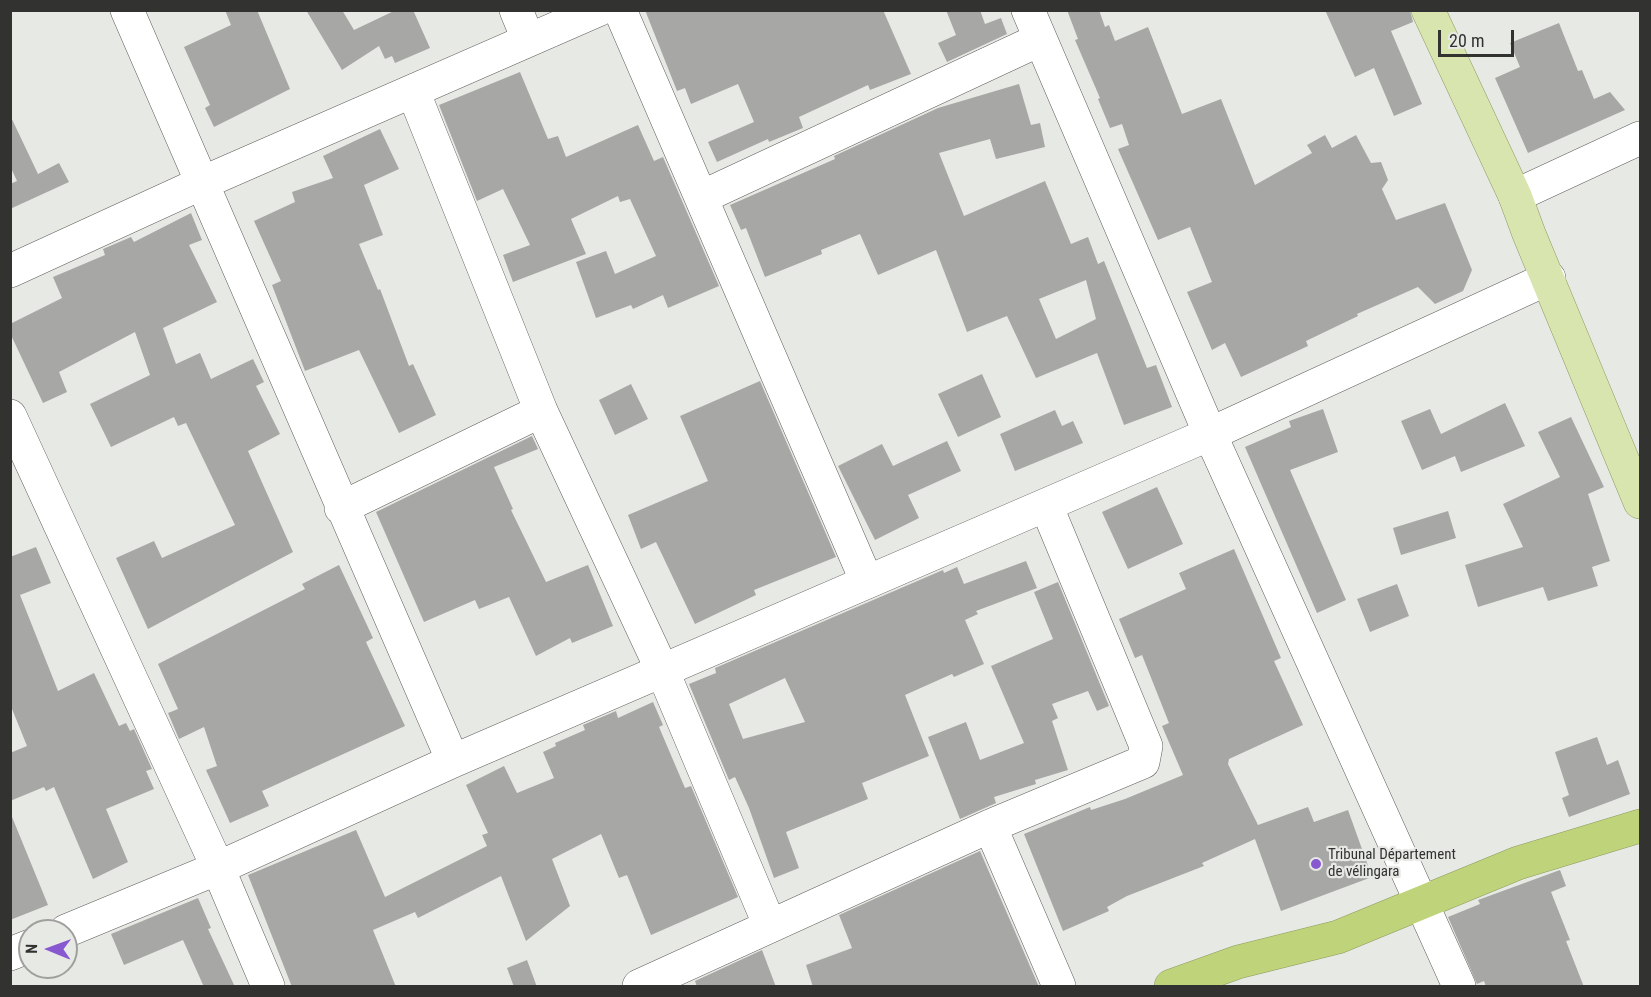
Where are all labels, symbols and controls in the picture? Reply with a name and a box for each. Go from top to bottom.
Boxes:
scale bar [1441,18,1518,56]
text: 20 m [1449,30,1484,51]
place label: Tribunal Département de vélingara [1328,846,1456,881]
marker: Tribunal Département de vélingara [1309,857,1323,871]
north arrow [18,919,78,979]
text: N [22,944,41,954]

